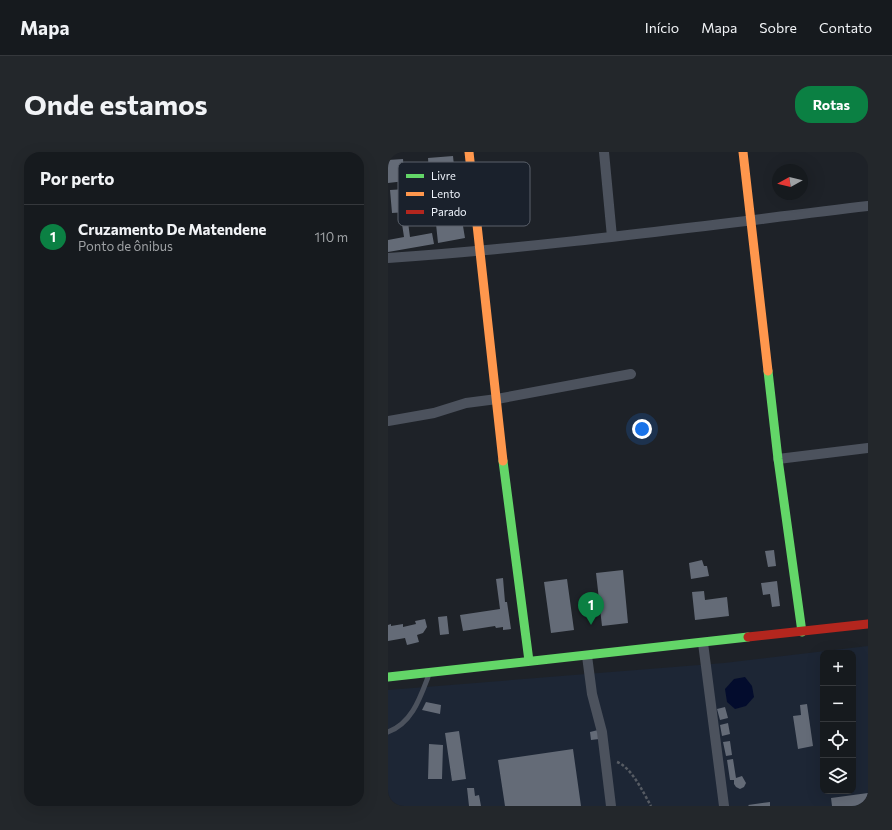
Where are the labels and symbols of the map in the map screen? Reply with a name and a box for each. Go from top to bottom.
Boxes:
legend [398,162,530,226]
north arrow [772,164,808,200]
text: Livre [431,169,456,182]
text: Lento [431,187,461,200]
text: Parado [431,205,467,218]
your location [632,419,652,439]
pin: 1 [578,592,604,625]

